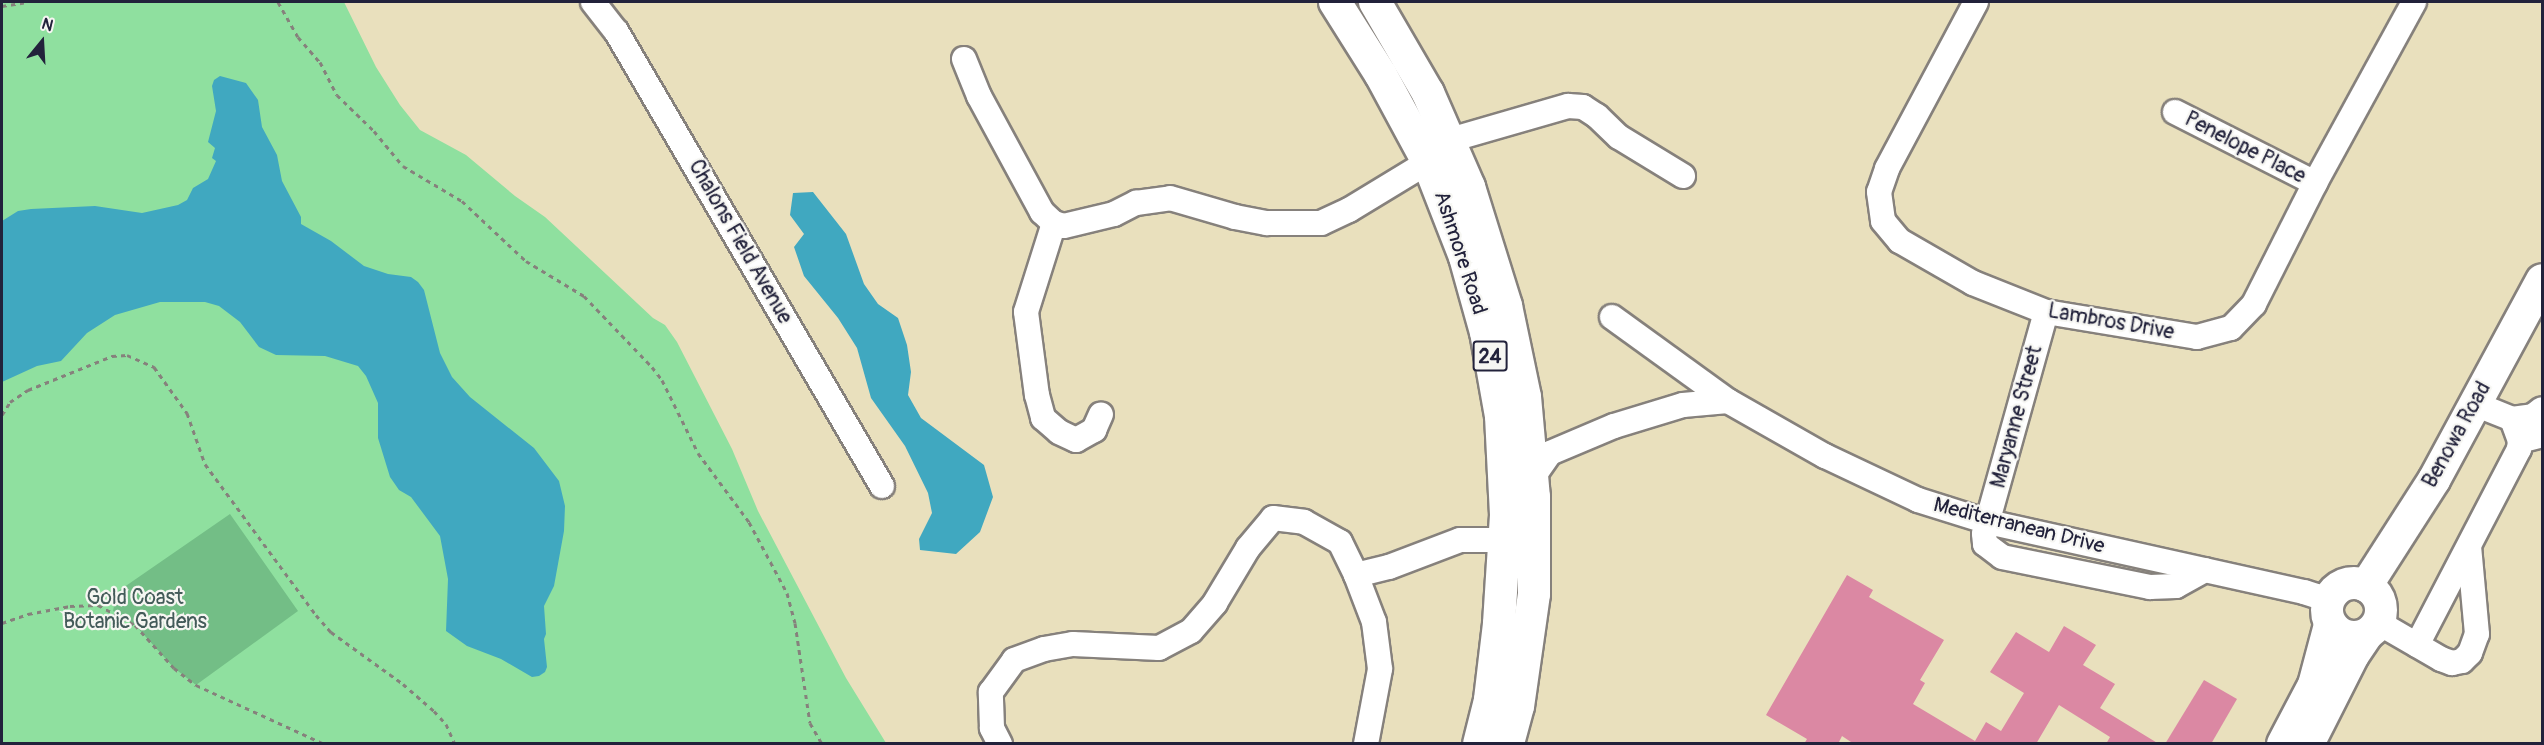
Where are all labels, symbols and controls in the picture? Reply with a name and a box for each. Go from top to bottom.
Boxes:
north arrow [12,12,72,72]
text: N [39,14,56,36]
street label: Penelope Place [2180,107,2310,189]
street label: Chalons Field Avenue [683,156,797,328]
street label: Ashmore Road [1428,188,1492,318]
street label: Lambros Drive [2046,299,2176,345]
road number: 24 [1472,339,1508,373]
street label: Maryanne Street [1986,343,2048,491]
street label: Benowa Road [2418,378,2496,492]
street label: Mediterranean Drive [1931,493,2107,559]
park label: Gold Coast Botanic Gardens [63,585,207,635]

